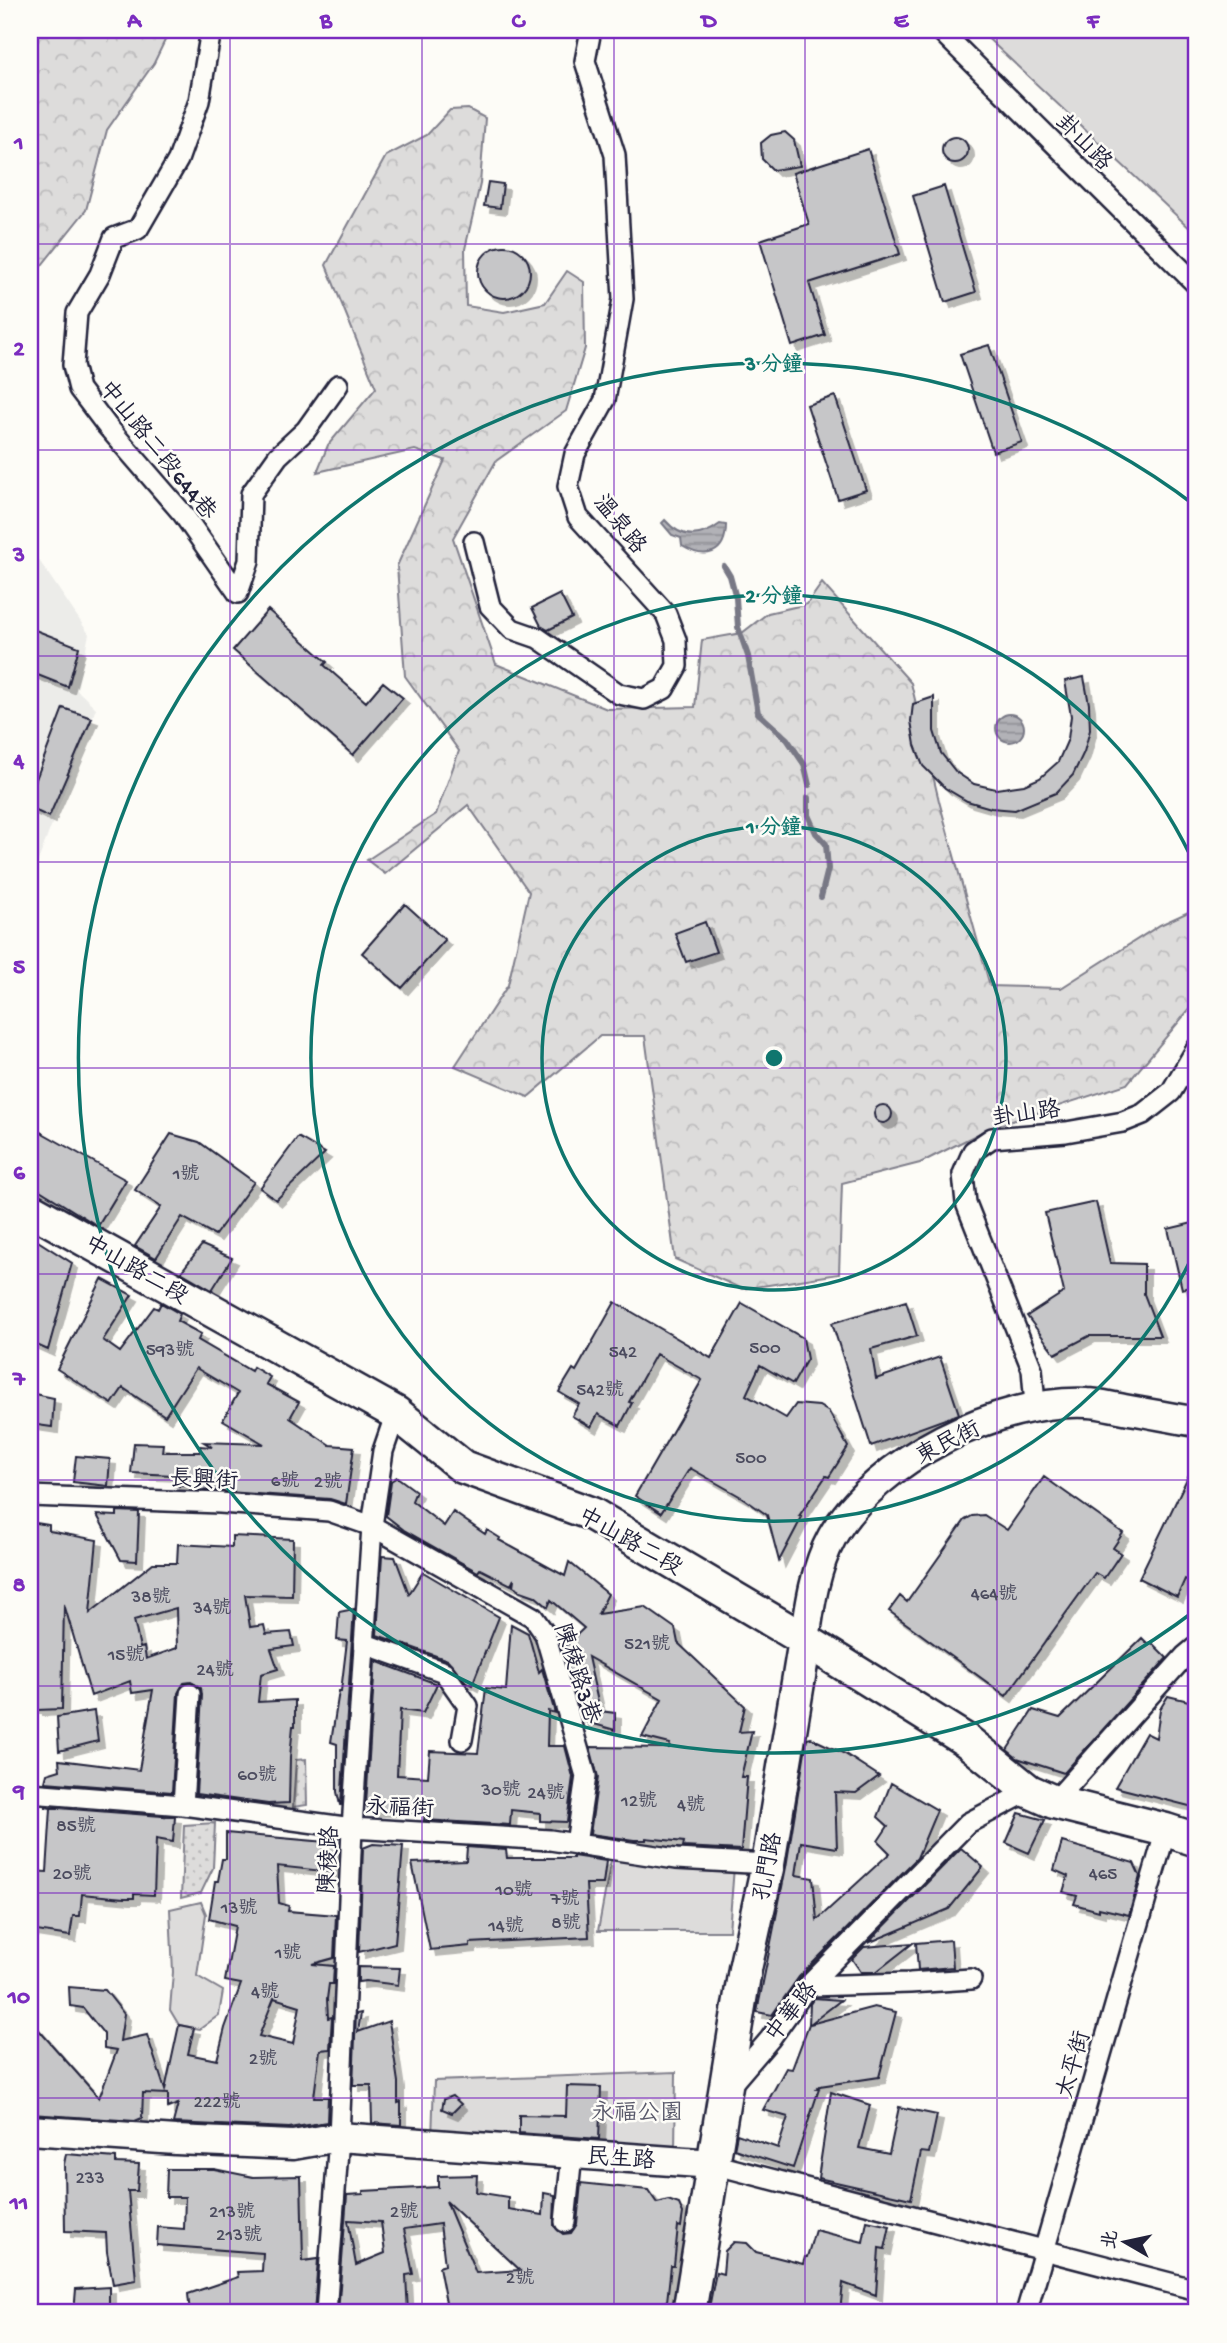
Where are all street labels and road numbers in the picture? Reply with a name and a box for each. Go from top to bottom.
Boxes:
street label: 卦山路 [1049,109,1117,177]
street label: 中山路二段644巷 [92,375,222,527]
street label: 溫泉路 [586,489,652,561]
street label: 卦山路 [990,1096,1063,1134]
street label: 中山路二段 [79,1230,192,1311]
street label: 東民街 [911,1416,985,1472]
street label: 長興街 [169,1465,239,1497]
street label: 中山路二段 [572,1503,687,1583]
street label: 陳稜路3巷 [547,1620,606,1729]
street label: 永福街 [365,1793,435,1825]
street label: 陳稜路 [314,1825,346,1895]
street label: 孔門路 [749,1830,789,1903]
street label: 中華路 [760,1977,825,2049]
street label: 太平街 [1052,2028,1098,2102]
street label: 民生路 [585,2144,656,2176]

